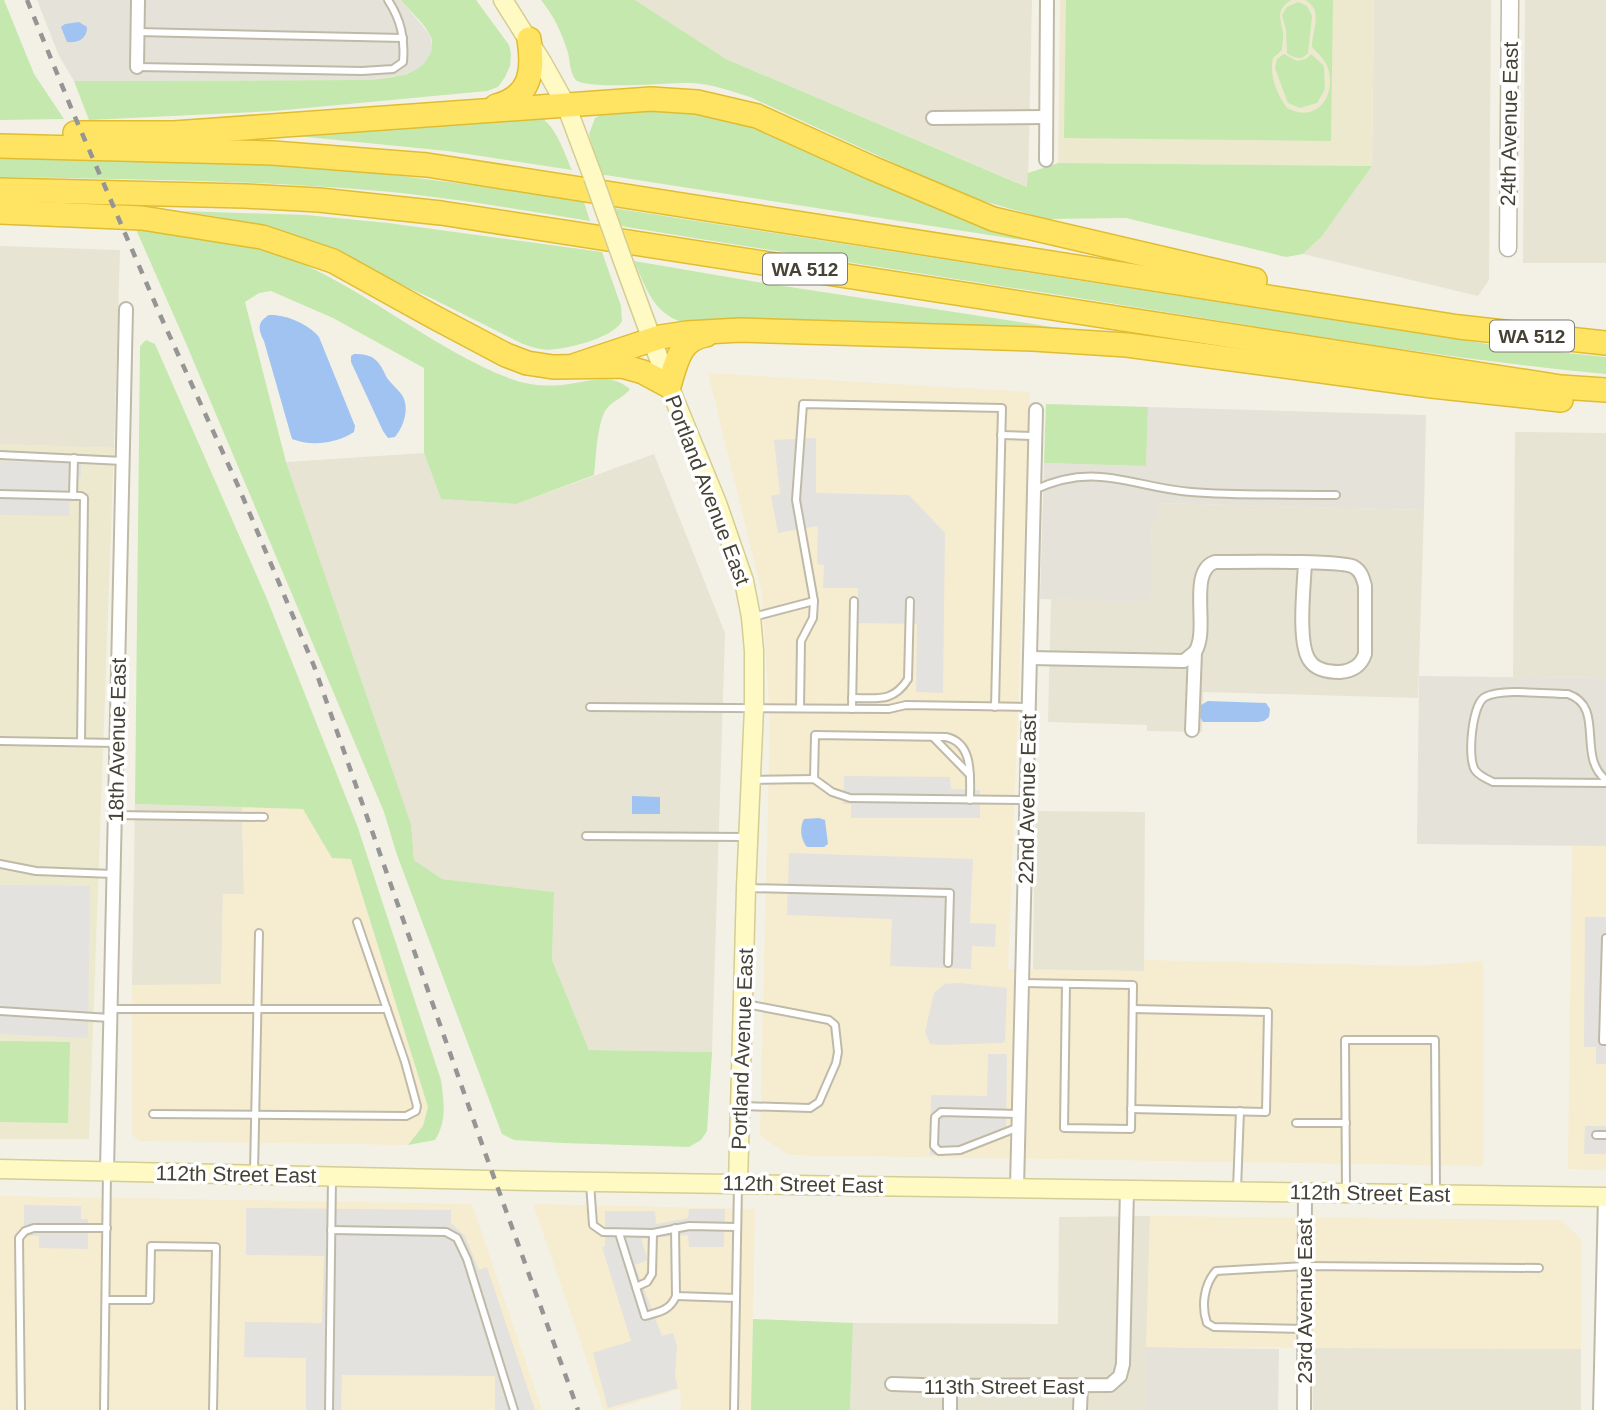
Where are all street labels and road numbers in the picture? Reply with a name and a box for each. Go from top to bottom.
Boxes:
street label: 24th Avenue East [1496,42,1522,206]
road number: WA 512 [763,254,847,284]
road number: WA 512 [1490,320,1574,352]
street label: Portland Avenue East [661,392,755,588]
street label: 18th Avenue East [104,658,130,822]
street label: 22nd Avenue East [1014,714,1040,884]
street label: Portland Avenue East [727,948,757,1150]
street label: 112th Street East [155,1161,317,1187]
street label: 112th Street East [722,1171,884,1197]
street label: 112th Street East [1289,1180,1451,1206]
street label: 23rd Avenue East [1293,1218,1316,1384]
street label: 113th Street East [924,1375,1085,1398]

